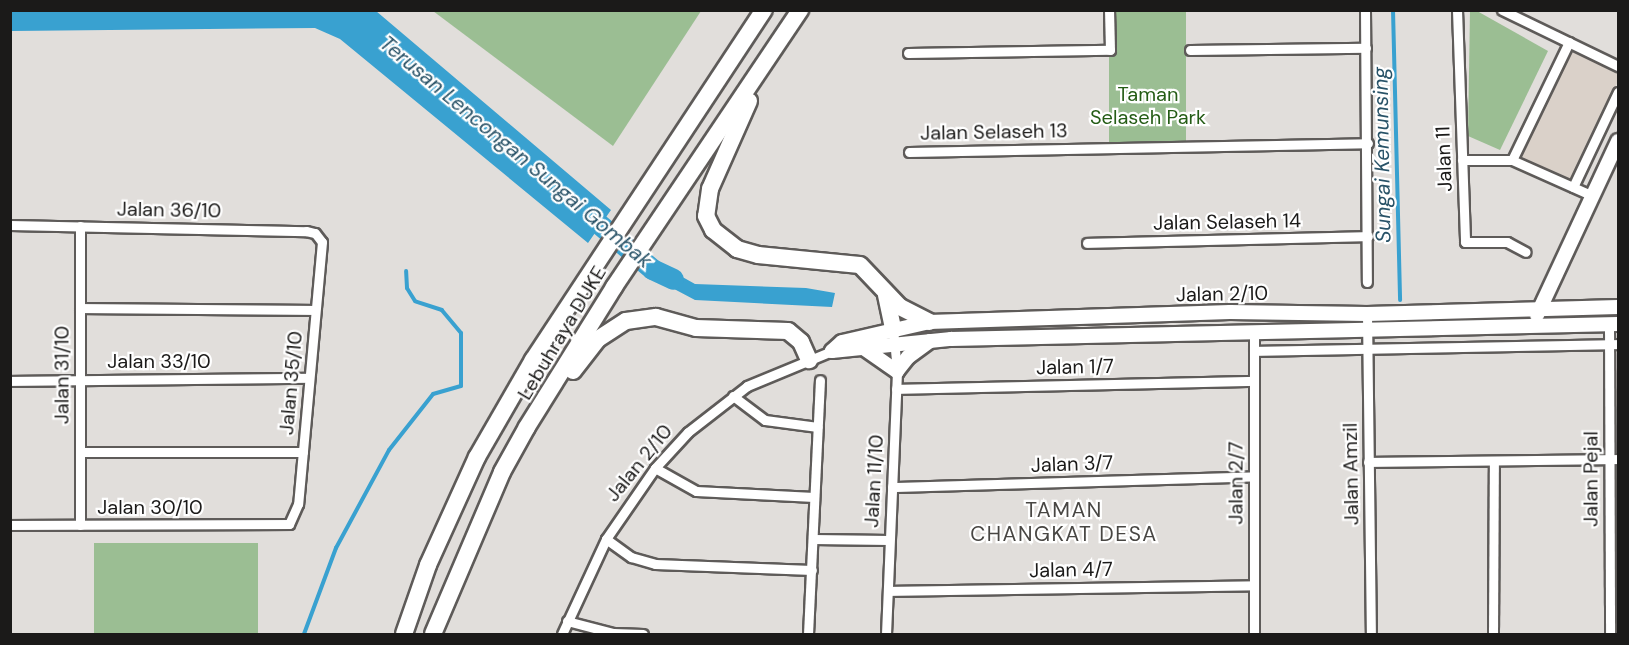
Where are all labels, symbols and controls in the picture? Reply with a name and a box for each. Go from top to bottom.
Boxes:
water label: Terusan Lencongan Sungai Gombak [375,31,657,273]
water label: Sungai Kemunsing [1368,67,1396,243]
park label: Taman Selaseh Park [1090,82,1206,129]
street label: Jalan Selaseh 13 [920,119,1068,145]
street label: Jalan 11 [1431,126,1457,192]
street label: Jalan 36/10 [117,197,221,223]
street label: Jalan Selaseh 14 [1153,209,1301,235]
street label: Lebuhraya DUKE [513,262,611,404]
street label: Jalan 2/10 [1176,281,1268,307]
street label: Jalan 31/10 [50,326,74,424]
street label: Jalan 35/10 [275,330,307,436]
street label: Jalan 33/10 [107,349,211,373]
street label: Jalan 1/7 [1036,354,1114,380]
street label: Jalan 2/10 [601,420,677,506]
street label: Jalan Amzil [1338,423,1364,525]
street label: Jalan Pejal [1579,431,1603,527]
street label: Jalan 11/10 [860,434,888,528]
street label: Jalan 2/7 [1224,441,1248,525]
street label: Jalan 3/7 [1030,451,1114,477]
street label: Jalan 30/10 [97,495,203,519]
district label: TAMAN CHANGKAT DESA [970,497,1158,547]
street label: Jalan 4/7 [1029,557,1113,583]

